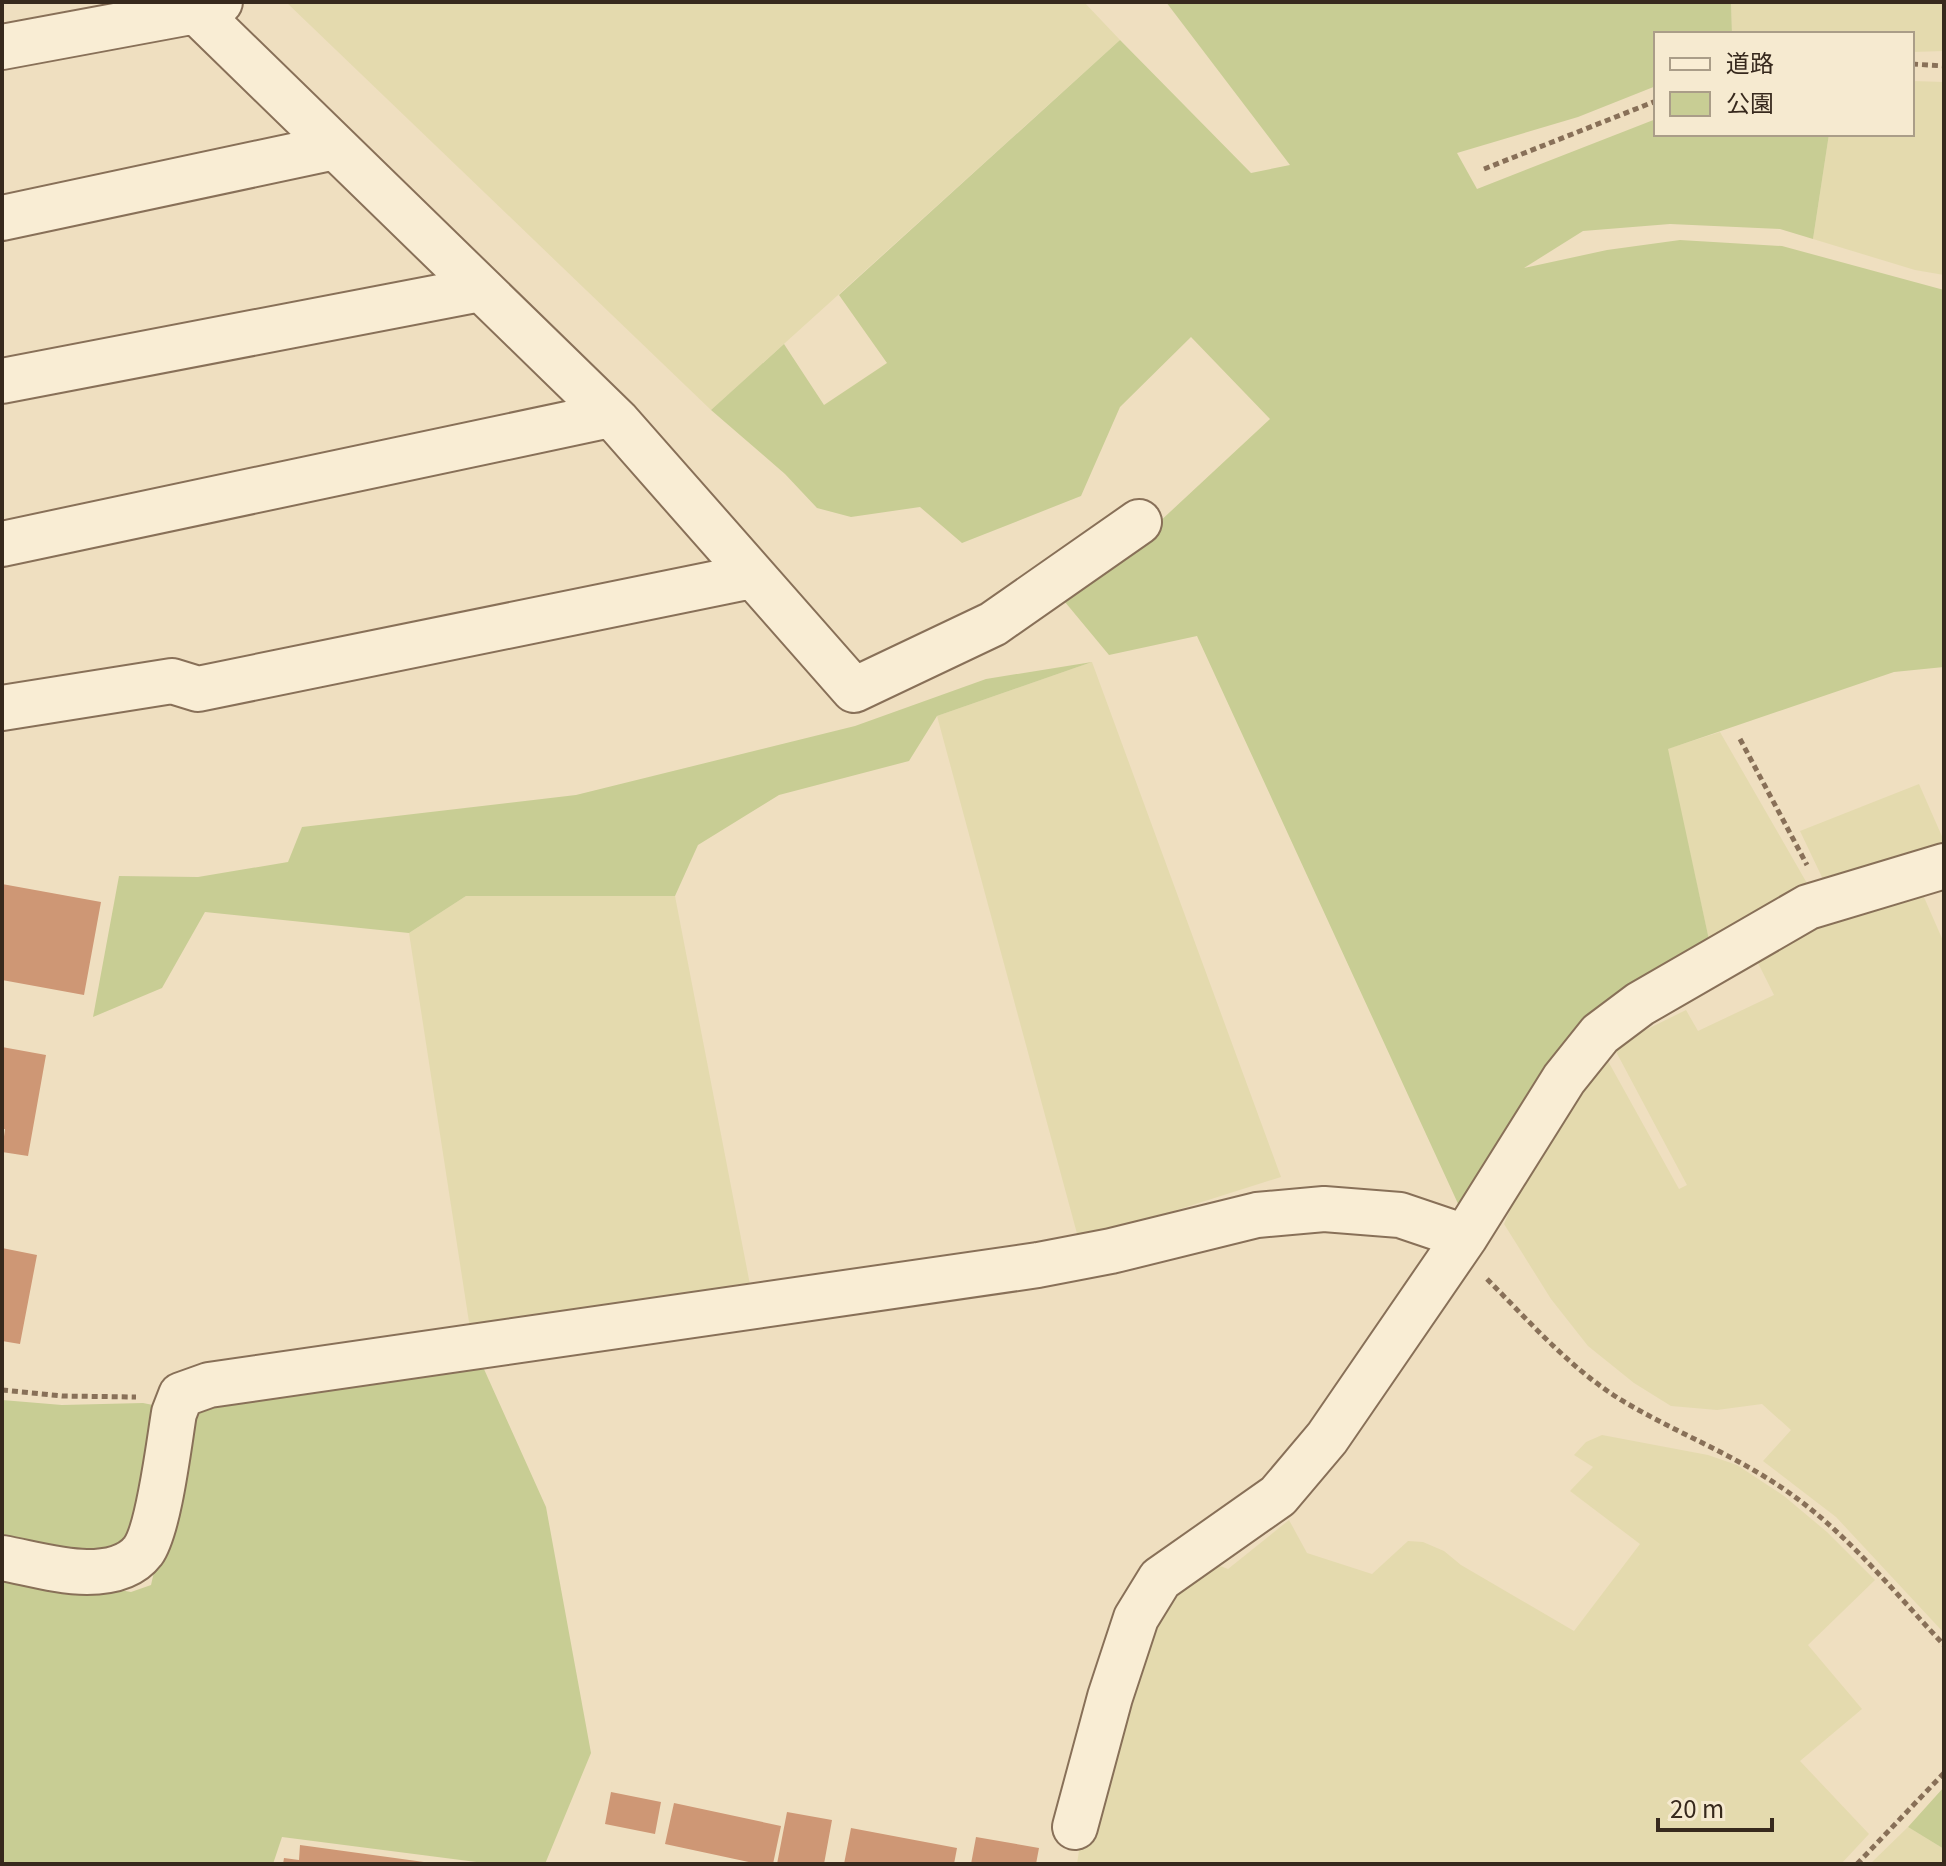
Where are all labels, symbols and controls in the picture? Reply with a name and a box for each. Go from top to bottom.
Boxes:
legend [1654,32,1914,136]
text: 道路 [1726,44,1774,79]
text: 公園 [1726,84,1774,119]
scale bar [1658,1782,1772,1832]
text: 20 m [1670,1790,1724,1825]

